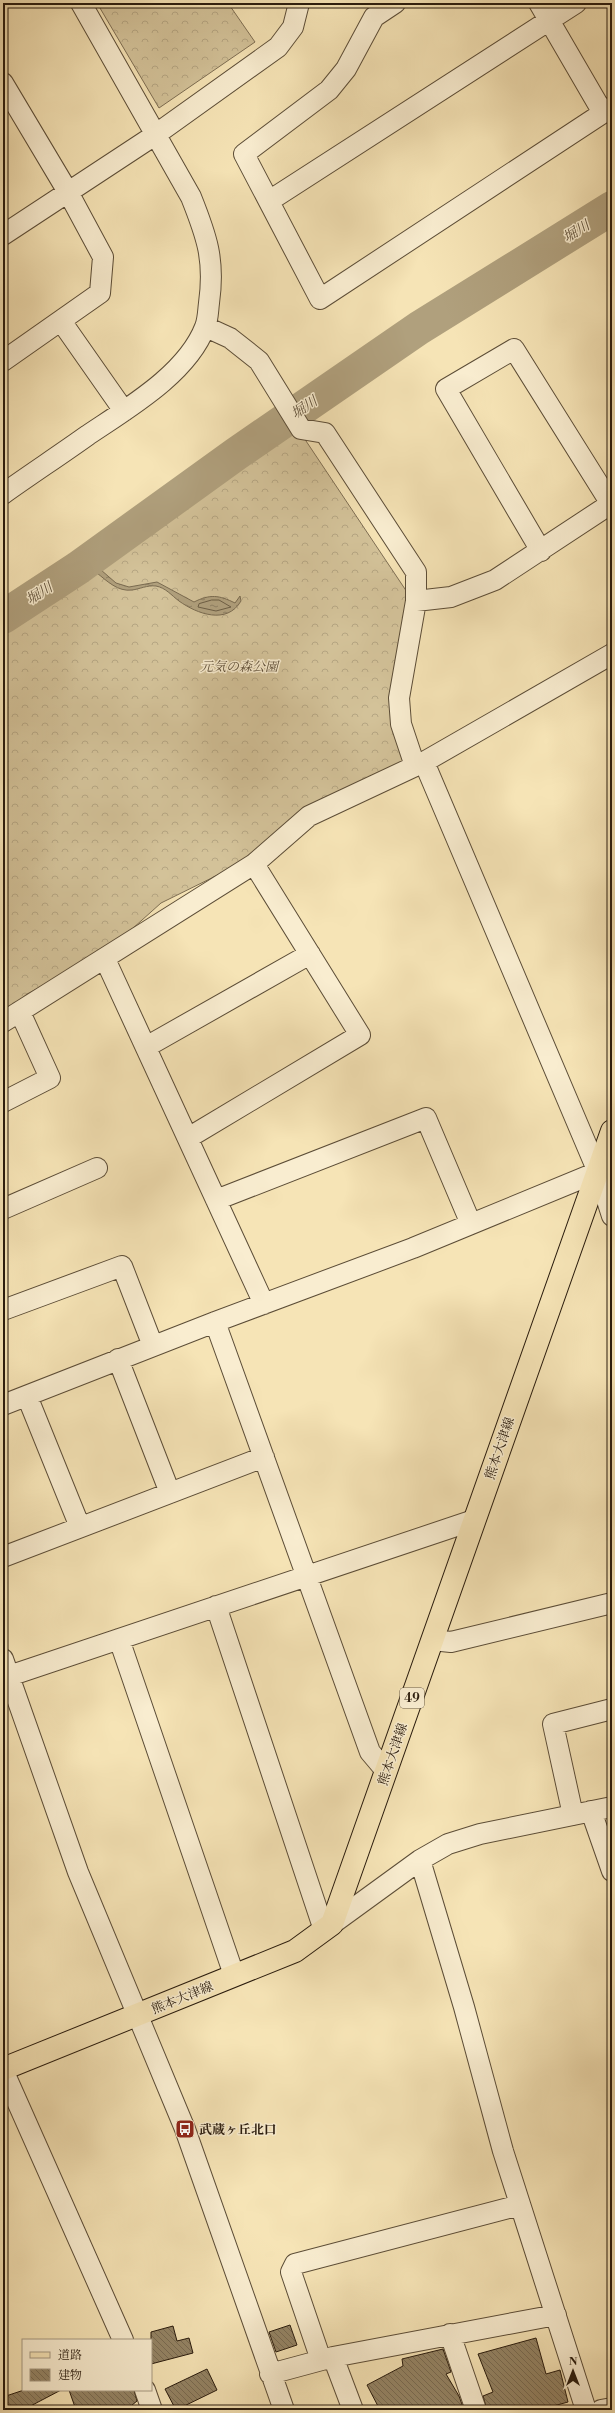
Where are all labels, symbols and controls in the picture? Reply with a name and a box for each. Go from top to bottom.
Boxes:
water label: 堀川 [560,216,595,247]
water label: 堀川 [288,391,323,423]
water label: 堀川 [23,578,58,609]
park label: 元気の森公園 [200,659,280,675]
street label: 熊本大津線 [482,1415,518,1482]
road number: 49 [400,1688,424,1708]
street label: 熊本大津線 [375,1721,411,1788]
street label: 熊本大津線 [149,1978,216,2018]
bus stop icon: 武蔵ヶ丘北口 [174,2118,196,2140]
place label: 武蔵ヶ丘北口 [199,2122,277,2138]
legend [22,2339,152,2391]
text: 道路 [58,2348,82,2363]
north arrow [553,2351,593,2391]
text: N [569,2355,578,2369]
text: 建物 [58,2368,82,2383]

